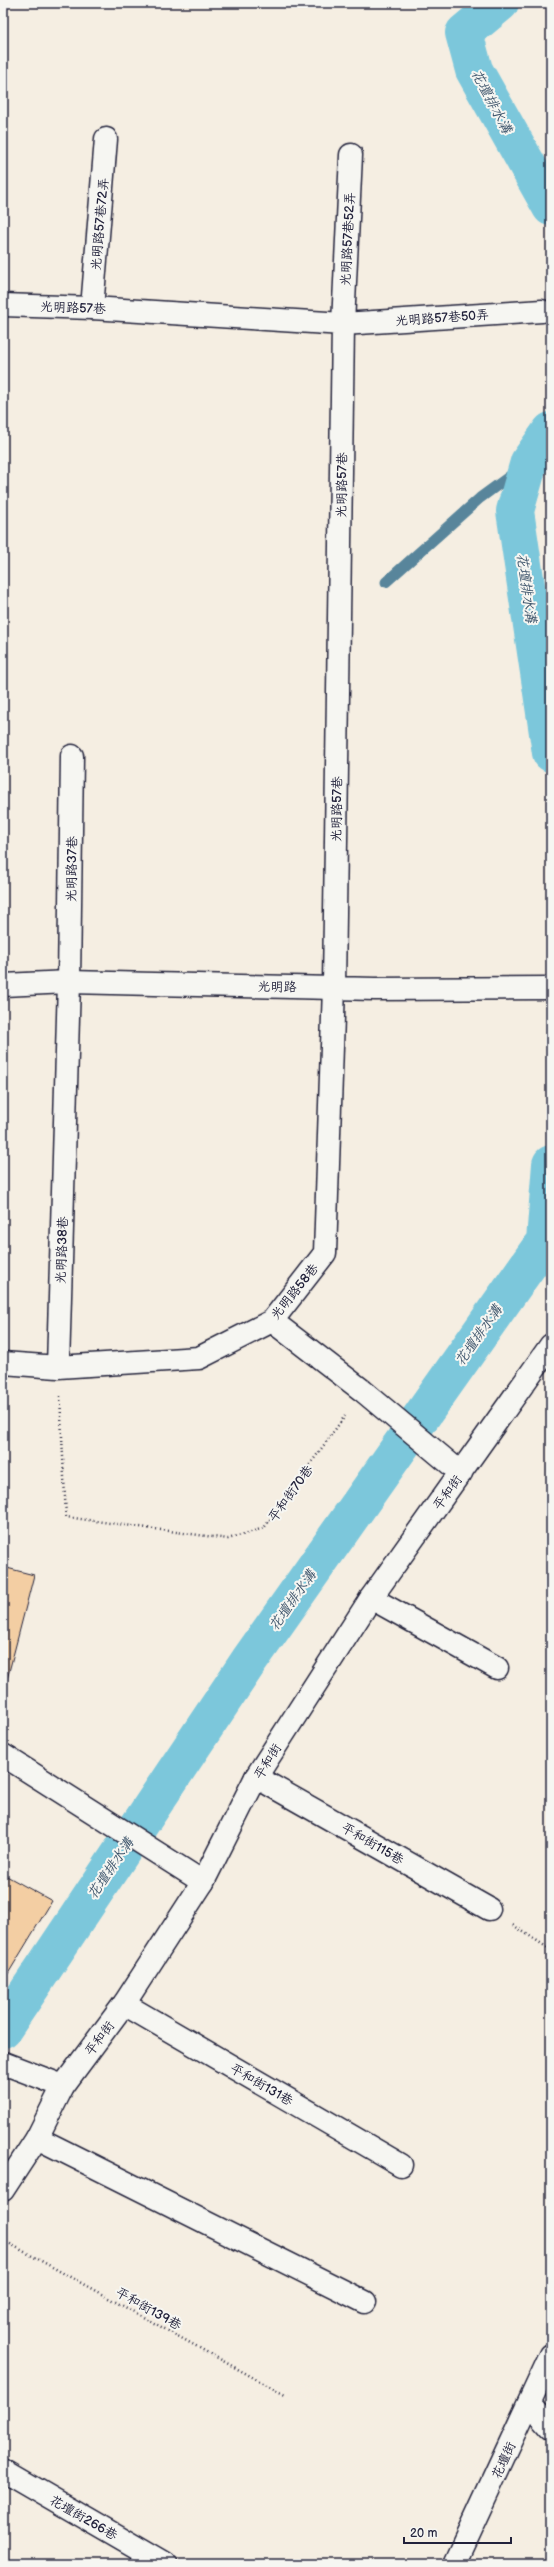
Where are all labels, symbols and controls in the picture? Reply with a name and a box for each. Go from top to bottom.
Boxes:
water label: 花壇排水溝 [468,66,516,137]
street label: 光明路57巷72弄 [88,177,112,271]
street label: 光明路57巷52弄 [338,192,358,286]
street label: 光明路57巷 [40,299,106,317]
street label: 光明路57巷50弄 [395,307,489,329]
street label: 光明路57巷 [333,452,351,518]
water label: 花壇排水溝 [513,552,540,625]
street label: 光明路57巷 [328,776,346,842]
street label: 光明路37巷 [63,836,81,902]
street label: 光明路 [257,979,297,995]
street label: 光明路38巷 [53,1216,71,1284]
street label: 光明路58巷 [267,1261,322,1323]
water label: 花壇排水溝 [451,1301,506,1369]
street label: 平和街70巷 [265,1462,317,1525]
street label: 平和街 [430,1472,466,1513]
water label: 花壇排水溝 [265,1566,320,1634]
street label: 平和街 [251,1741,285,1782]
street label: 平和街115巷 [338,1820,407,1868]
water label: 花壇排水溝 [84,1834,138,1902]
street label: 平和街 [82,2018,118,2059]
street label: 平和街131巷 [227,2060,296,2109]
street label: 平和街139巷 [113,2284,184,2333]
street label: 花壇街 [488,2439,519,2481]
street label: 花壇街266巷 [47,2492,120,2544]
scale bar [404,2519,511,2545]
text: 20 m [410,2526,437,2541]

